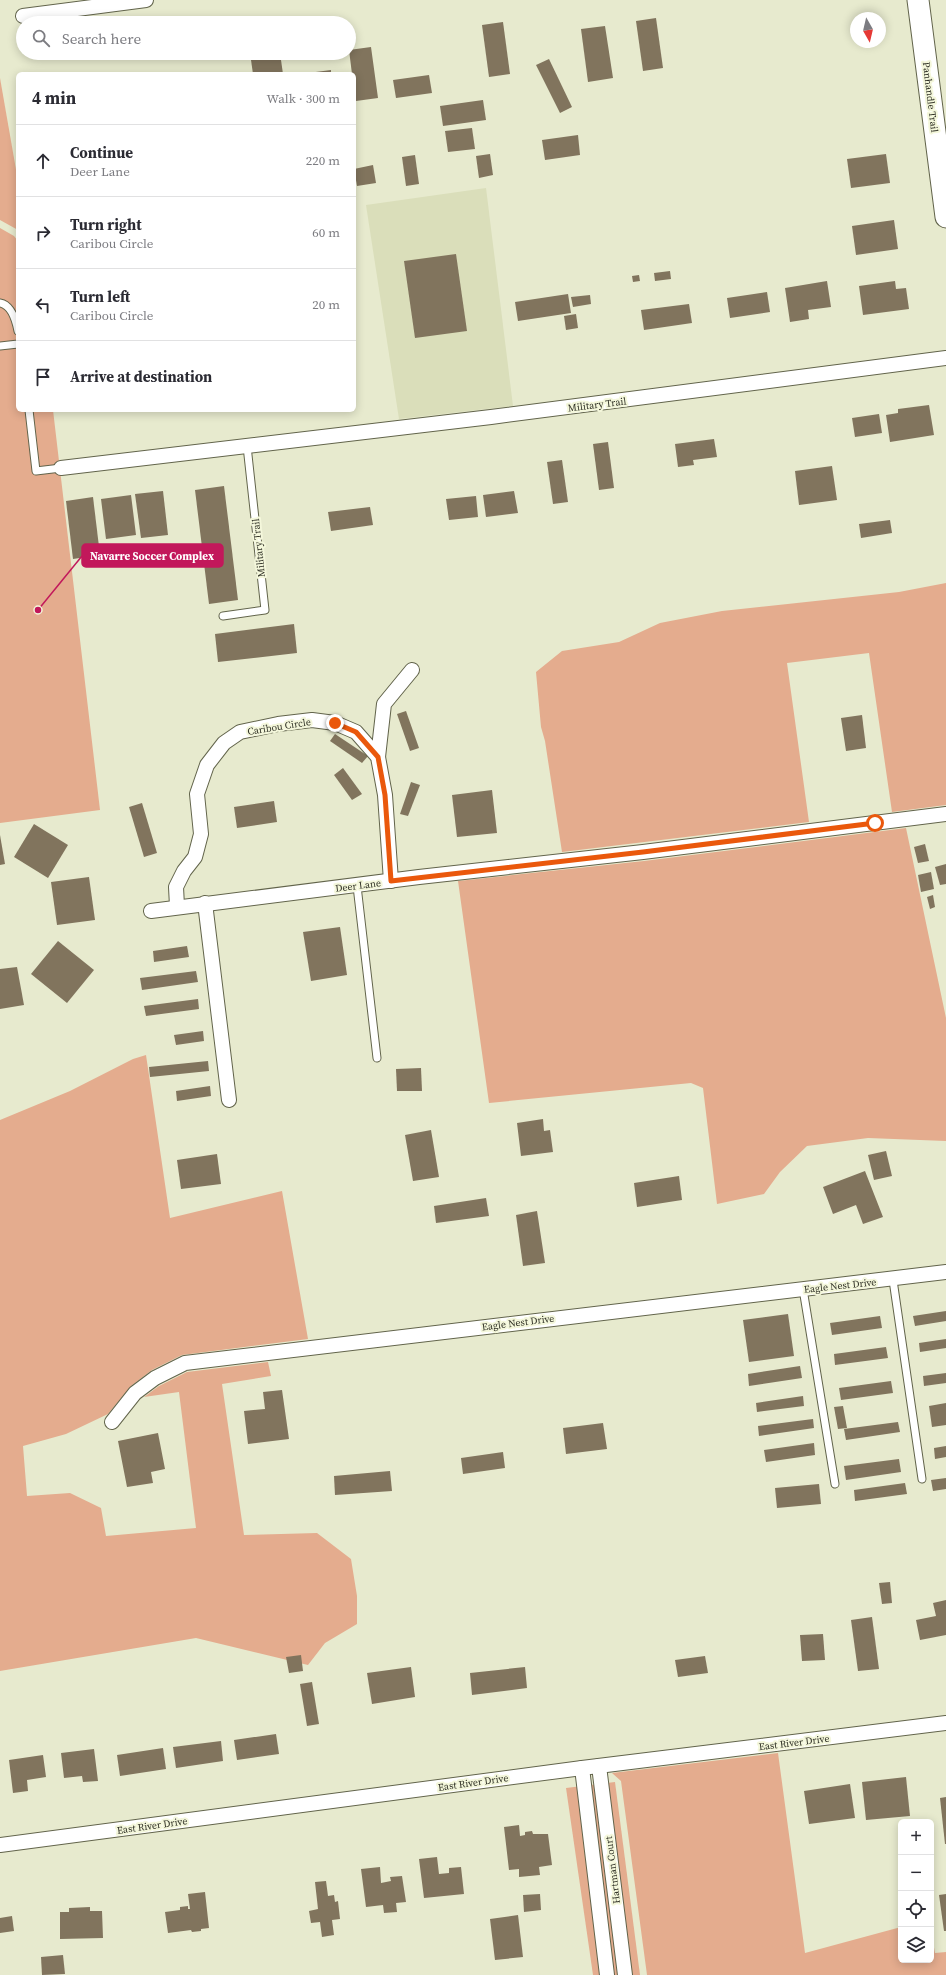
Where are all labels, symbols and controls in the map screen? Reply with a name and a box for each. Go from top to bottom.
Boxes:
north arrow [850,12,886,48]
search box [16,16,356,60]
icon: search [30,27,52,49]
text: Search here [62,28,141,49]
street label: Panhandle Trail [920,61,941,133]
text: 4 min [32,86,76,110]
text: Walk · 300 m [267,90,340,107]
text: Continue [70,142,133,163]
icon: ahead [32,150,54,172]
text: 220 m [306,152,340,169]
text: Deer Lane [70,163,130,180]
text: Turn right [70,214,142,235]
icon: right [32,222,54,244]
text: 60 m [312,224,340,241]
text: Caribou Circle [70,235,153,252]
text: Turn left [70,286,130,307]
icon: left [32,294,54,316]
text: 20 m [312,296,340,313]
text: Caribou Circle [70,307,153,324]
icon: arrive [32,366,54,388]
text: Arrive at destination [70,366,212,387]
street label: Military Trail [567,394,627,415]
street label: Military Trail [249,518,268,578]
callout: Navarre Soccer Complex [82,544,223,567]
text: Navarre Soccer Complex [90,549,214,564]
route end [326,714,344,732]
street label: Caribou Circle [246,715,312,738]
route start [866,814,884,832]
street label: Deer Lane [334,876,382,895]
street label: Eagle Nest Drive [803,1275,877,1296]
street label: Eagle Nest Drive [481,1312,555,1333]
street label: East River Drive [758,1732,830,1753]
street label: East River Drive [437,1771,509,1794]
street label: East River Drive [116,1814,188,1837]
map controls [898,1819,934,1963]
button: + [898,1819,934,1855]
street label: Hartman Court [602,1835,623,1904]
button: − [898,1855,934,1891]
button: locate [898,1891,934,1927]
button: layers [898,1927,934,1963]

